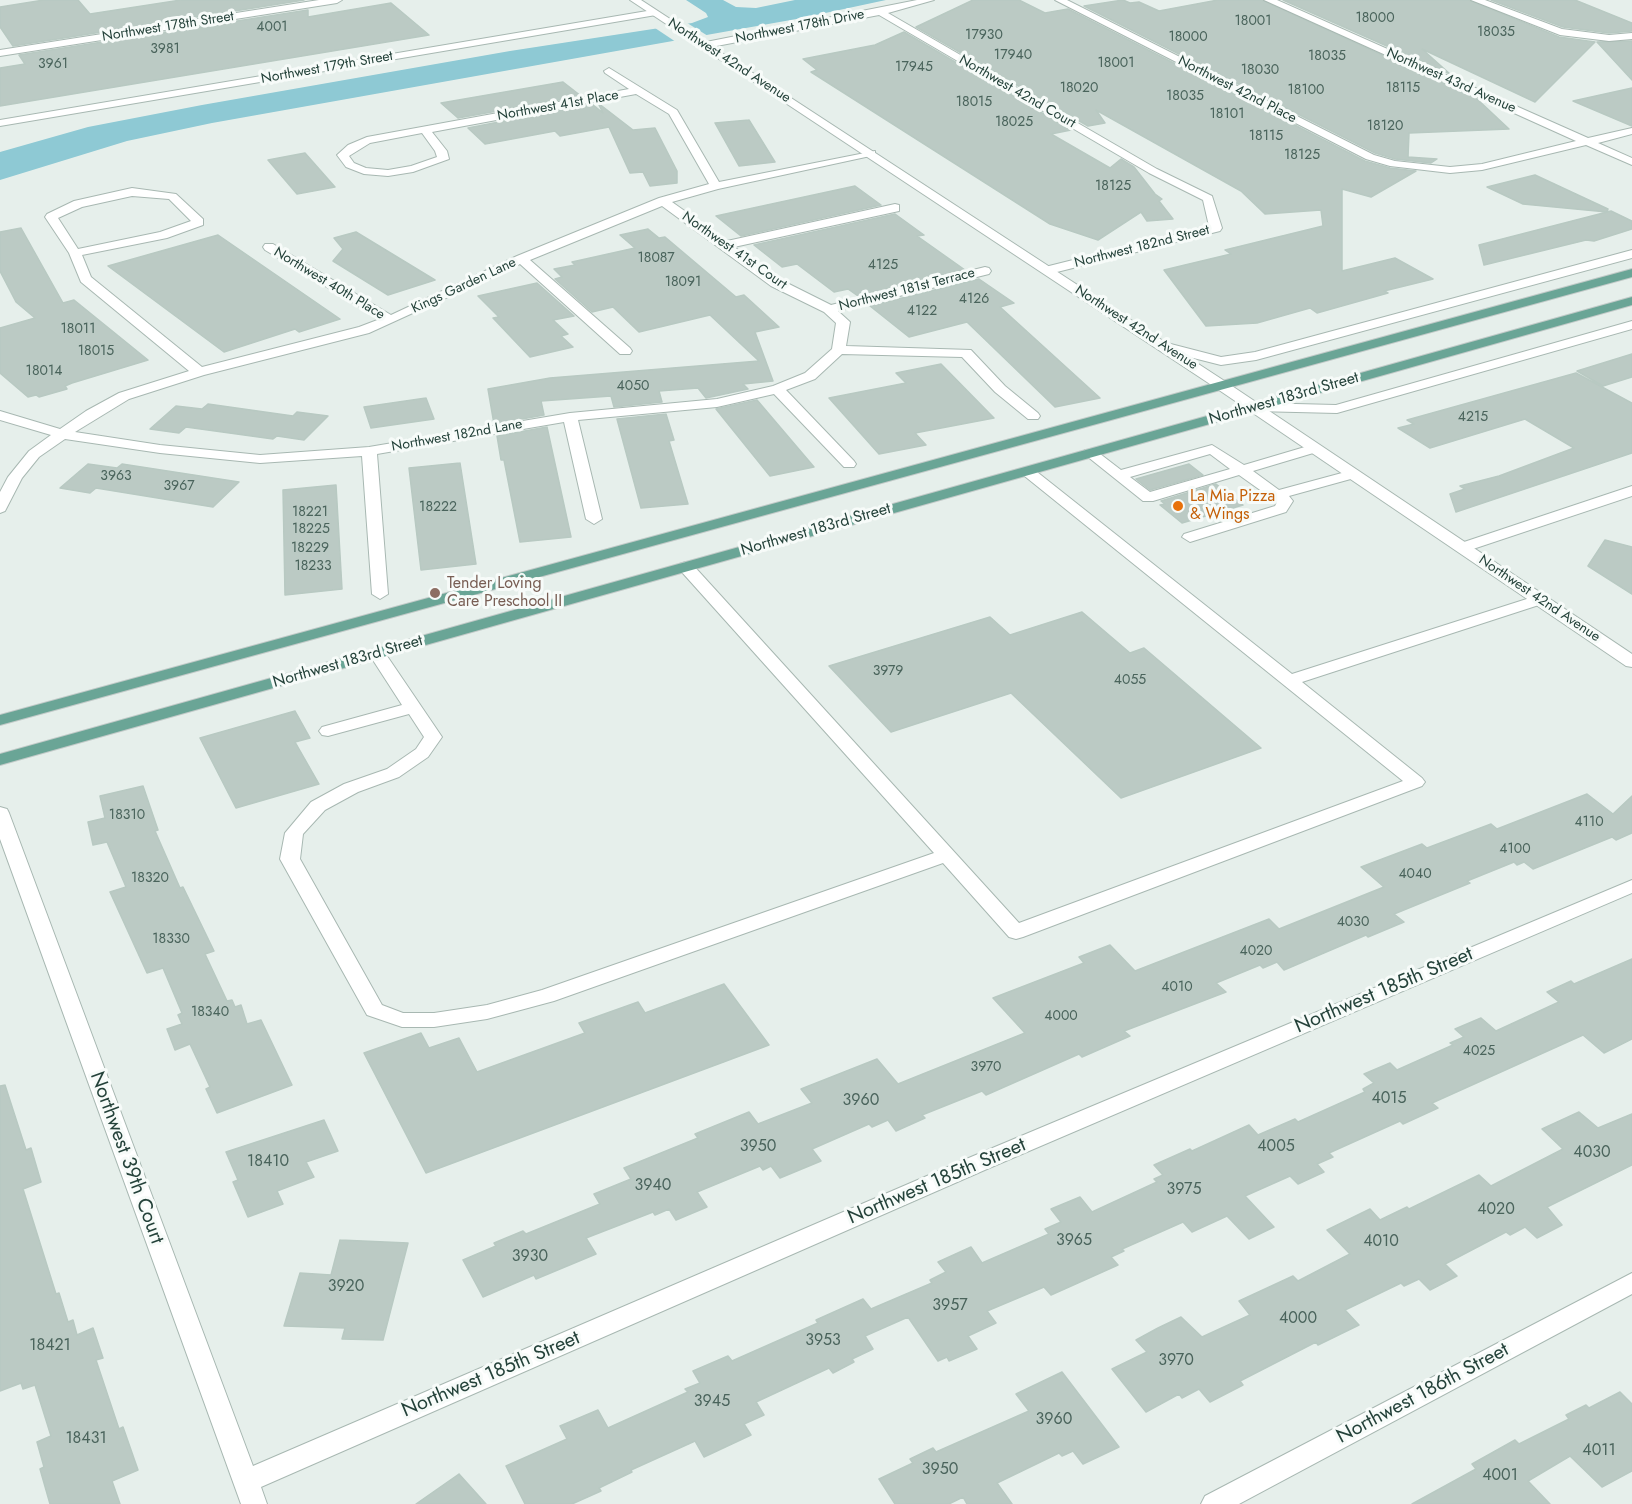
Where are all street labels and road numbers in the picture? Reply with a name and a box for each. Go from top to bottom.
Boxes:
street label: Northwest 178th Drive [734,6,866,48]
street label: Northwest 178th Street [101,8,235,46]
street label: Northwest 42nd Avenue [664,15,794,107]
street label: Northwest 43rd Avenue [1384,45,1518,117]
street label: Northwest 179th Street [260,48,394,88]
street label: Northwest 42nd Court [956,52,1078,132]
street label: Northwest 42nd Place [1175,53,1299,127]
street label: Northwest 41st Place [496,87,620,125]
street label: Northwest 41st Court [678,209,790,293]
street label: Northwest 182nd Street [1073,222,1211,272]
street label: Northwest 40th Place [270,244,388,324]
street label: Kings Garden Lane [409,254,519,318]
street label: Northwest 181st Terrace [837,265,977,315]
street label: Northwest 42nd Avenue [1071,282,1201,374]
street label: Northwest 183rd Street [1207,368,1361,430]
street label: Northwest 182nd Lane [390,416,524,456]
street label: Northwest 183rd Street [739,499,893,561]
street label: Northwest 42nd Avenue [1475,552,1603,646]
street label: Northwest 183rd Street [271,631,425,693]
street label: Northwest 185th Street [1291,943,1477,1039]
street label: Northwest 39th Court [84,1069,168,1247]
street label: Northwest 185th Street [844,1134,1030,1230]
street label: Northwest 185th Street [398,1327,584,1423]
street label: Northwest 186th Street [1333,1338,1513,1450]

